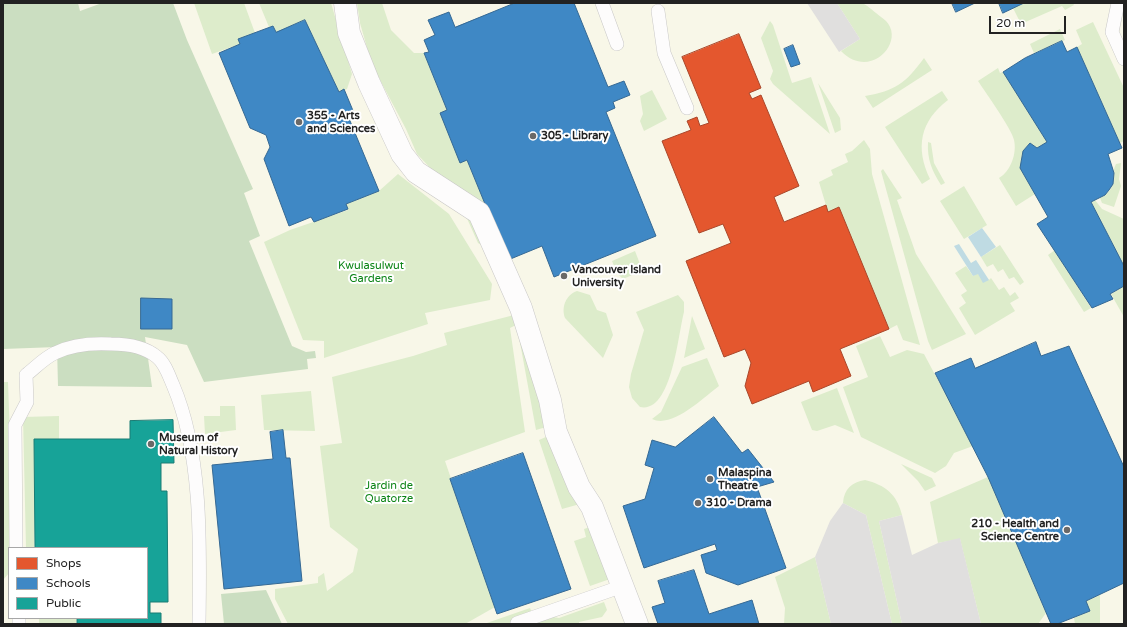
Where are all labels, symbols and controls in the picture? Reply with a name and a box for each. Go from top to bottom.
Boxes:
scale bar [991,8,1068,34]
text: 20 m [996,16,1025,30]
place label: 355 - Arts and Sciences [307,109,375,135]
marker: 355 - Arts and Sciences [294,117,304,127]
place label: 305 - Library [541,129,608,143]
marker: 305 - Library [528,131,538,141]
park label: Kwulasulwut Gardens [338,259,404,285]
place label: Vancouver Island University [572,263,661,289]
marker: Vancouver Island University [559,271,569,281]
place label: Museum of Natural History [159,431,238,457]
marker: Museum of Natural History [146,439,156,449]
place label: Malaspina Theatre [718,466,772,492]
marker: Malaspina Theatre [705,474,715,484]
park label: Jardin de Quatorze [365,479,413,505]
place label: 310 - Drama [706,496,772,510]
marker: 310 - Drama [693,498,703,508]
place label: 210 - Health and Science Centre [971,517,1059,543]
marker: 210 - Health and Science Centre [1062,525,1072,535]
legend [8,547,148,619]
text: Shops [46,556,81,570]
text: Schools [46,576,90,590]
text: Public [46,596,81,610]

